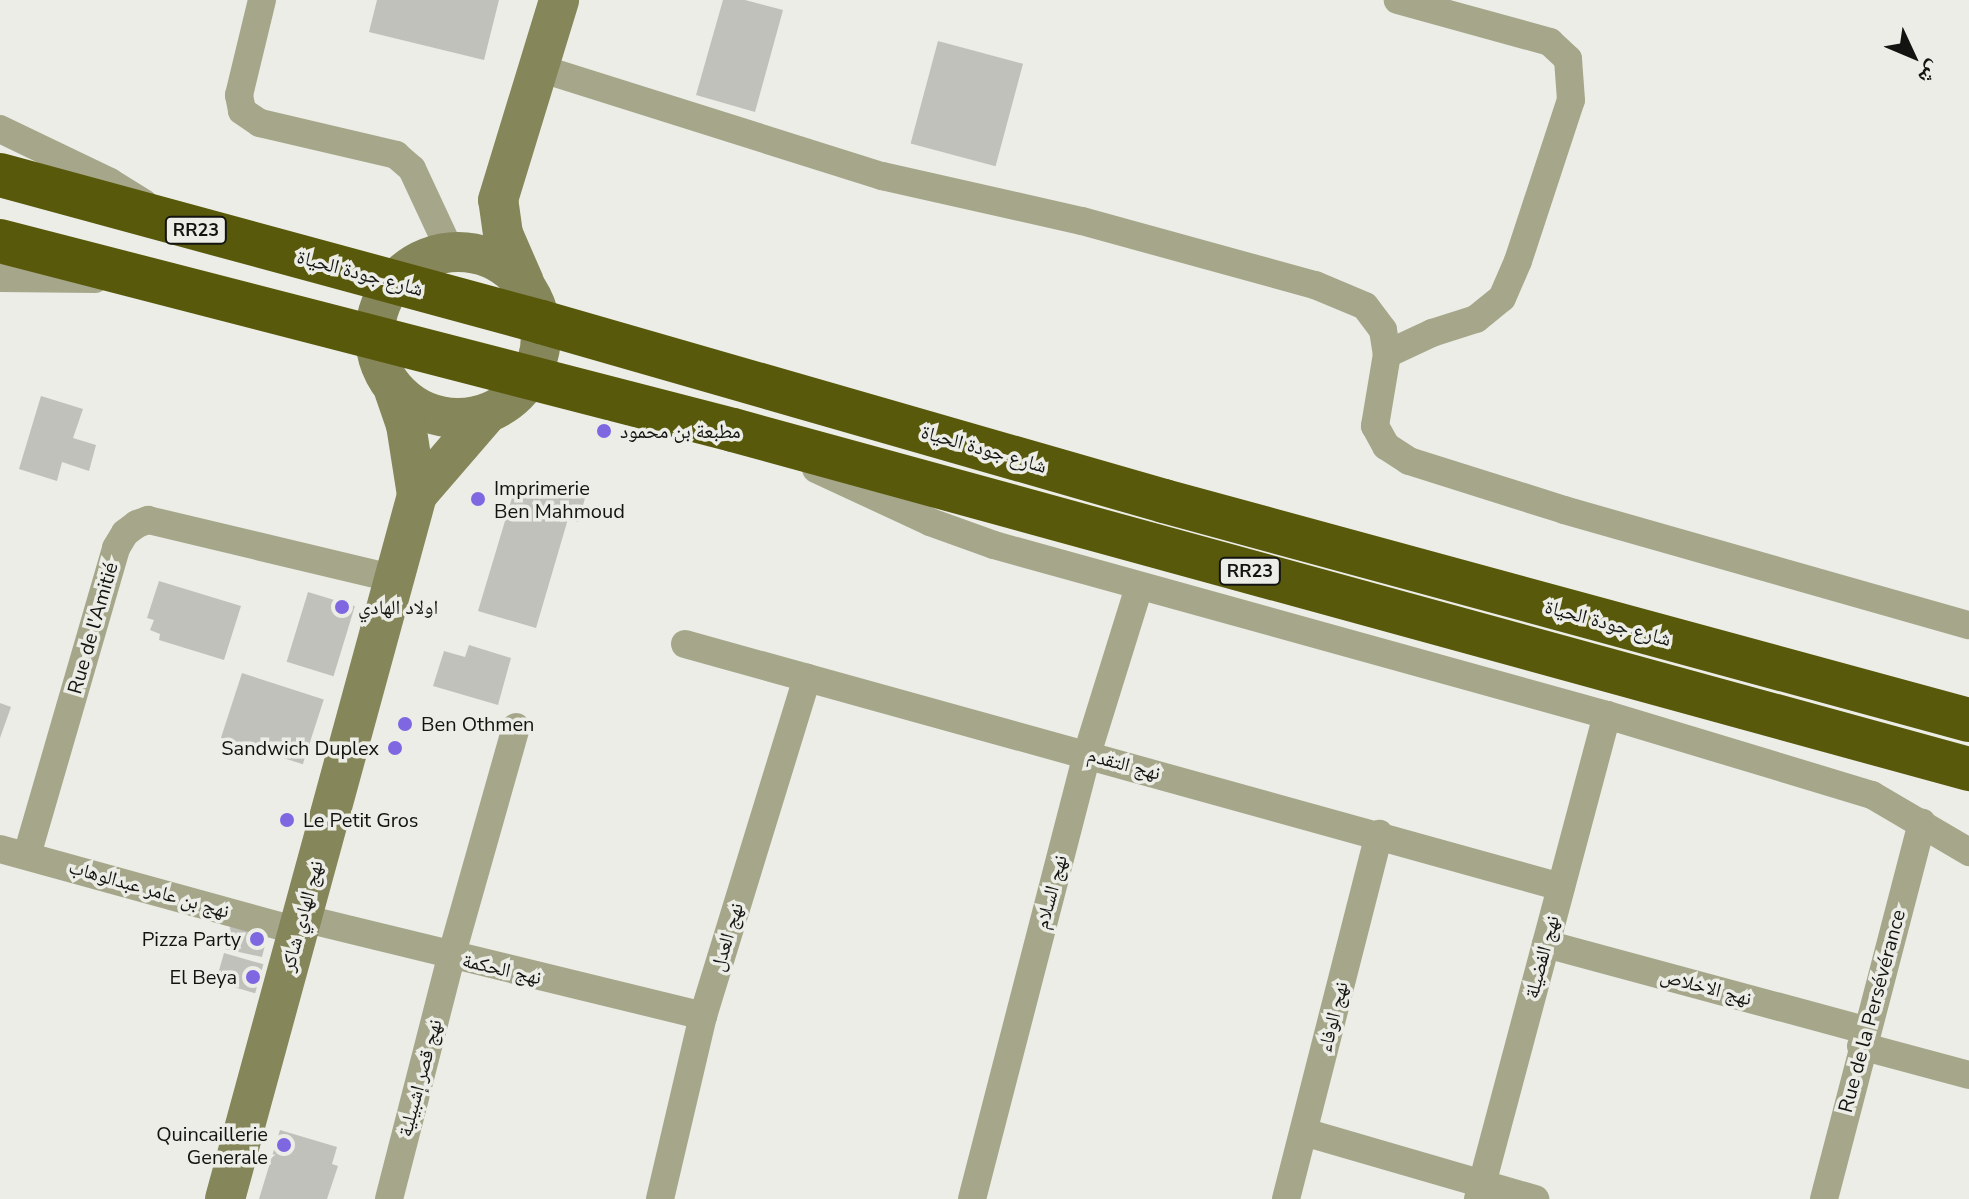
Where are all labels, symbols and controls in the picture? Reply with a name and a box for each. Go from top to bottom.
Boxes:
north arrow [1873,16,1953,96]
text: ش [1911,54,1949,91]
road number: RR23 [164,216,228,244]
street label: شارع جودة الحياة [294,245,426,301]
place label: مطبعة بن محمود [620,419,741,443]
street label: شارع جودة الحياة [918,420,1050,478]
marker: مطبعة بن محمود [595,422,613,440]
place label: Imprimerie Ben Mahmoud [494,476,625,523]
marker: Imprimerie Ben Mahmoud [469,490,487,508]
road number: RR23 [1218,557,1282,585]
street label: Rue de l'Amitié [63,559,123,697]
place label: اولاد الهادي [358,595,438,619]
street label: شارع جودة الحياة [1542,595,1674,651]
marker: اولاد الهادي [333,598,351,616]
place label: Ben Othmen [421,712,534,736]
marker: Ben Othmen [396,715,414,733]
place label: Sandwich Duplex [221,736,379,760]
marker: Sandwich Duplex [386,739,404,757]
street label: نهج التقدم [1085,743,1163,785]
place label: Le Petit Gros [303,808,418,832]
marker: Le Petit Gros [278,811,296,829]
street label: نهج السلام [1030,852,1072,932]
street label: نهج بن عامر عبدالوهاب [66,855,232,923]
street label: نهج الهادي شاكر [276,858,328,974]
street label: نهج العدل [705,900,749,974]
street label: Rue de la Persévérance [1833,907,1911,1115]
street label: نهج الفضيلة [1519,913,1565,1001]
place label: Pizza Party [142,927,241,951]
marker: Pizza Party [248,930,266,948]
street label: نهج الحكمة [460,948,544,990]
street label: نهج الاخلاص [1658,963,1754,1011]
place label: El Beya [170,965,237,989]
marker: El Beya [244,968,262,986]
street label: نهج الوفاء [1313,979,1353,1055]
street label: نهج قصر إشبيلية [393,1017,447,1139]
place label: Quincaillerie Generale [156,1122,268,1169]
marker: Quincaillerie Generale [275,1136,293,1154]

